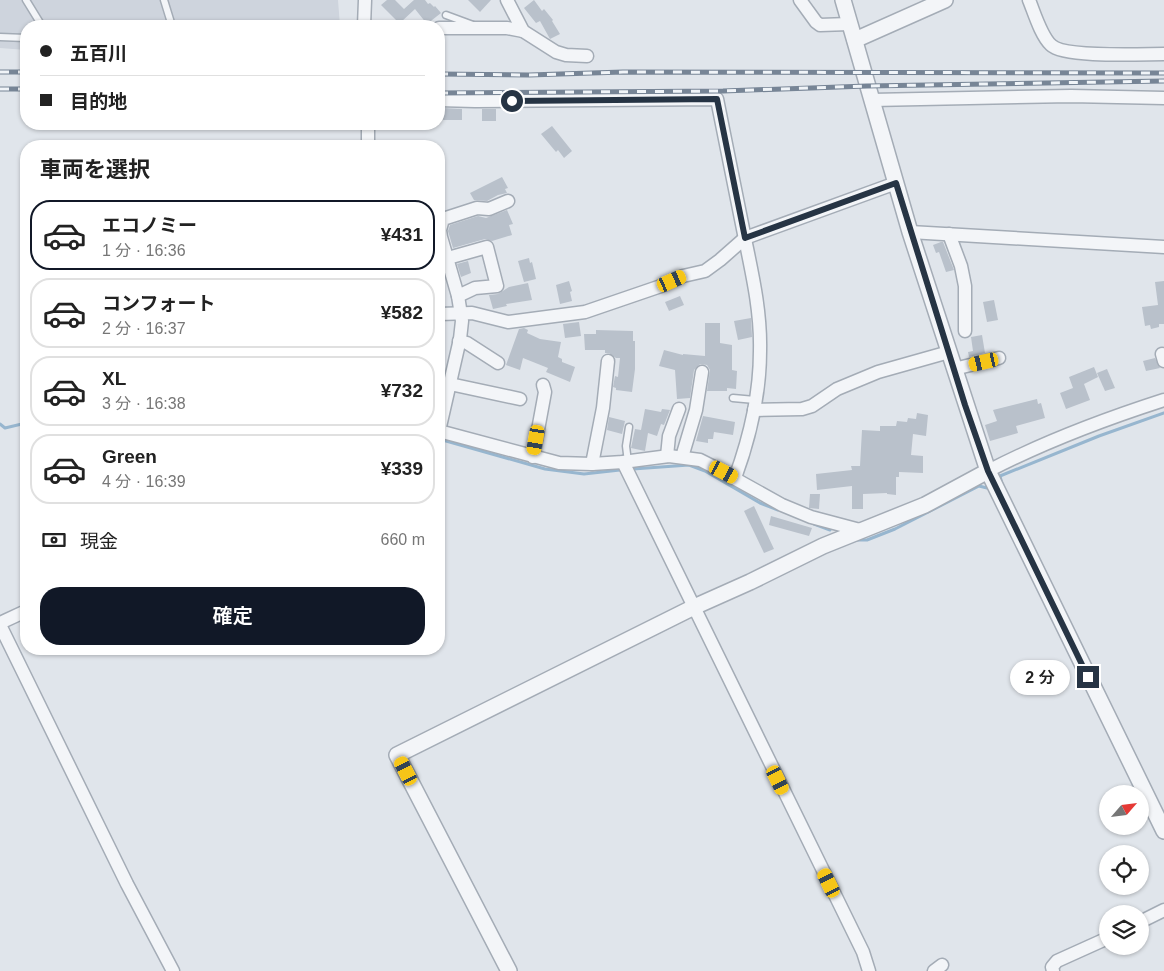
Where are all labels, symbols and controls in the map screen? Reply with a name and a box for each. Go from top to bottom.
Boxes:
text: 五百川 [70,43,127,64]
route start [501,90,523,112]
text: 目的地 [70,91,127,112]
text: 車両を選択 [40,157,150,182]
icon: car [42,213,87,258]
text: エコノミー [102,215,197,236]
text: ¥431 [381,224,423,245]
text: 1 分 · 16:36 [102,242,186,259]
car [655,268,688,294]
icon: car [42,291,87,336]
text: コンフォート [102,293,215,314]
text: ¥582 [381,302,423,323]
text: 2 分 · 16:37 [102,320,186,337]
car [967,351,1000,373]
text: XL [102,368,126,389]
icon: car [42,369,87,414]
text: ¥732 [381,380,423,401]
text: 3 分 · 16:38 [102,395,186,412]
car [526,424,545,456]
text: Green [102,446,157,467]
icon: car [42,447,87,492]
text: ¥339 [381,458,423,479]
car [707,458,740,486]
text: 4 分 · 16:39 [102,473,186,490]
icon: cash [40,526,68,554]
text: 現金 [80,531,118,552]
text: 660 m [381,531,425,548]
button: 確定 [40,587,425,645]
callout: 2 分 [1010,660,1070,694]
route end [1077,666,1099,688]
text: 2 分 [1025,669,1055,686]
car [392,754,419,788]
car [764,763,791,797]
north arrow [1099,785,1149,835]
map controls [1099,785,1149,955]
button: locate [1099,845,1149,895]
car [815,866,842,900]
button: layers [1099,905,1149,955]

